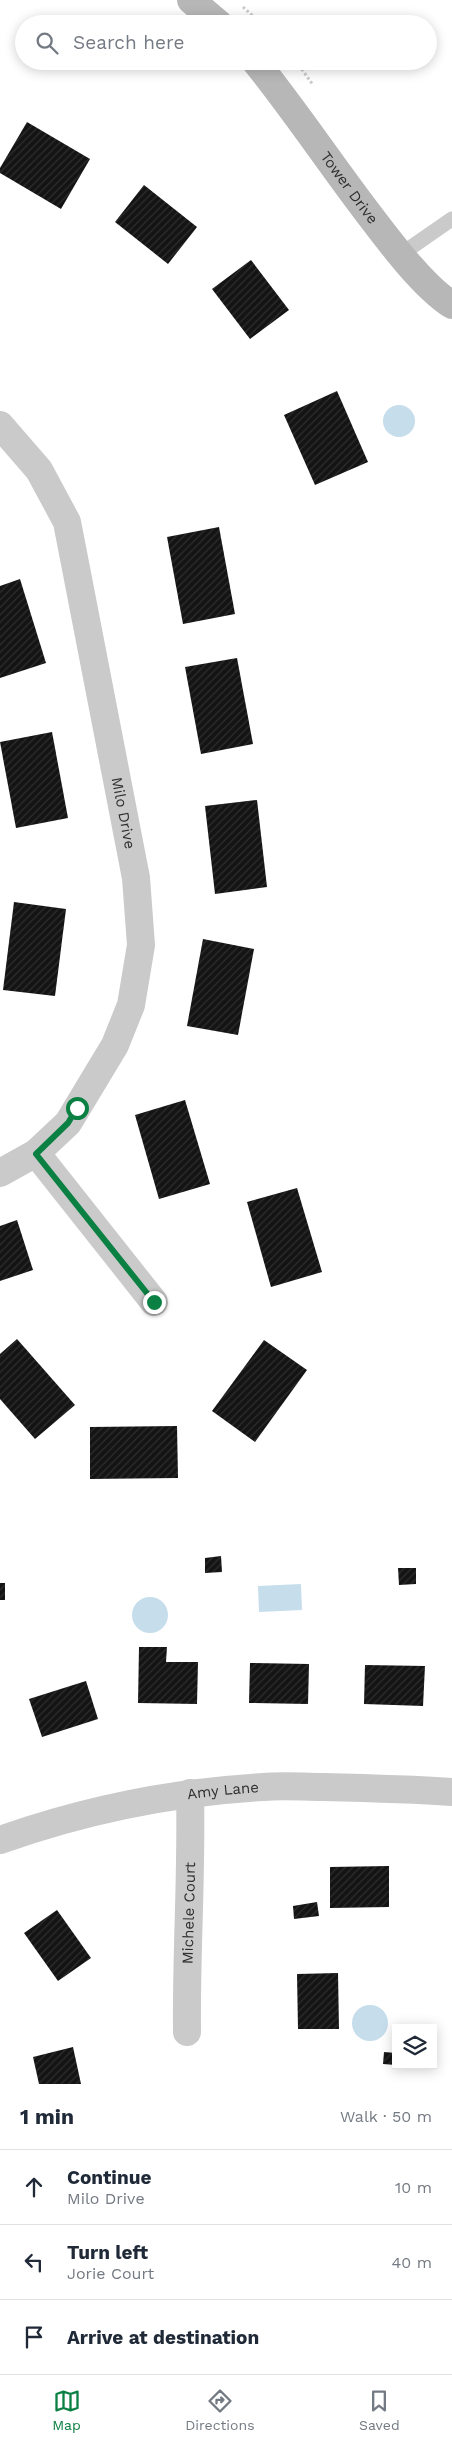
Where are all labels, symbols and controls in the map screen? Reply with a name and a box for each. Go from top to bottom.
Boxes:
search box [15,15,437,70]
icon: search [33,29,61,57]
text: Search here [73,31,184,54]
street label: Tower Drive [317,148,382,228]
street label: Milo Drive [108,775,139,850]
route start [66,1097,89,1120]
route end [143,1291,166,1314]
street label: Amy Lane [186,1778,259,1803]
street label: Michele Court [179,1861,199,1964]
map controls [392,2024,437,2069]
button: layers [392,2024,437,2069]
text: 1 min [20,2104,74,2129]
text: Walk · 50 m [340,2107,432,2126]
text: Continue [67,2166,151,2189]
icon: ahead [20,2173,48,2201]
text: 10 m [395,2178,432,2197]
text: Milo Drive [67,2189,145,2208]
text: Turn left [67,2241,148,2264]
icon: left [20,2248,48,2276]
text: 40 m [392,2253,432,2272]
text: Jorie Court [67,2264,154,2283]
icon: arrive [20,2323,48,2351]
text: Arrive at destination [67,2326,259,2349]
tab: Map [52,2387,81,2433]
tab: Directions [185,2387,255,2433]
tab: Saved [359,2387,400,2433]

